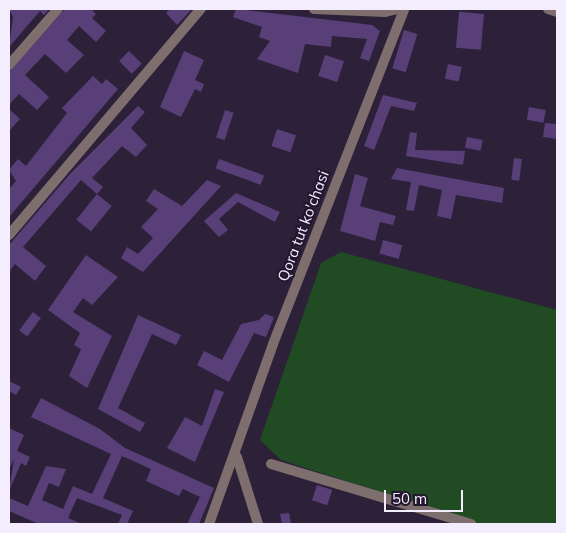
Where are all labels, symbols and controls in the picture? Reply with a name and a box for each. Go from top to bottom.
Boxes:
street label: Qora tut ko'chasi [274,168,332,284]
scale bar [386,480,465,512]
text: 50 m [392,489,427,508]

